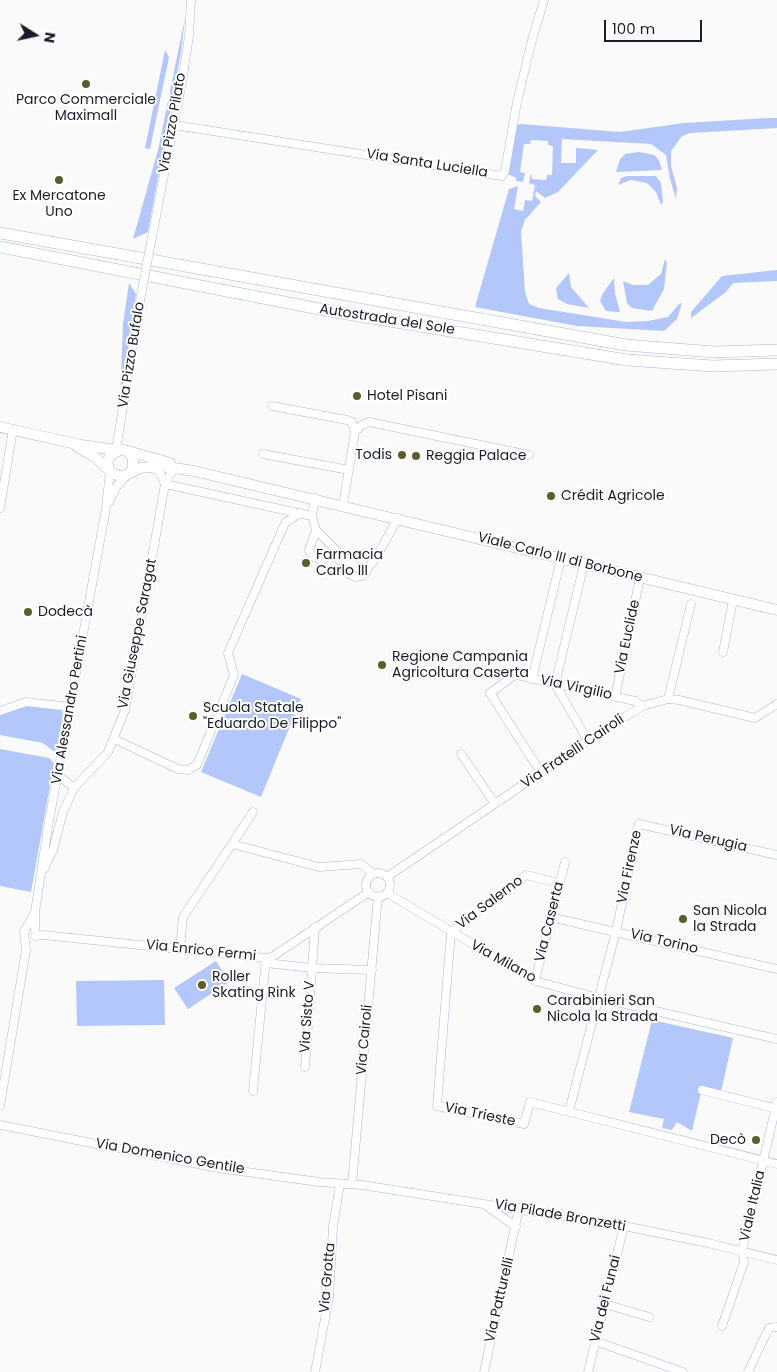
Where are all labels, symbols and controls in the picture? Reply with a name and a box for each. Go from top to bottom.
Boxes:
north arrow [10,10,60,60]
scale bar [607,10,704,42]
text: 100 m [612,18,655,39]
text: N [39,31,61,45]
street label: Via Pizzo Pilato [156,72,190,174]
marker: Parco Commerciale Maximall [80,78,92,90]
place label: Parco Commerciale Maximall [16,92,156,124]
street label: Via Santa Luciella [365,146,489,182]
marker: Ex Mercatone Uno [53,174,65,186]
place label: Ex Mercatone Uno [12,188,106,220]
street label: Via Pizzo Bufalo [115,301,149,409]
street label: Autostrada del Sole [318,301,456,339]
place label: Hotel Pisani [367,388,447,404]
marker: Hotel Pisani [351,390,363,402]
place label: Todis [355,447,392,463]
place label: Reggia Palace [426,448,526,464]
marker: Todis [396,449,408,461]
marker: Reggia Palace [410,450,422,462]
place label: Crédit Agricole [561,488,665,504]
marker: Crédit Agricole [545,490,557,502]
street label: Viale Carlo III di Borbone [476,529,644,587]
place label: Farmacia Carlo III [316,547,383,580]
street label: Via Giuseppe Saragat [115,557,161,711]
marker: Farmacia Carlo III [300,557,312,569]
street label: Via Euclide [612,598,644,676]
place label: Dodecà [38,604,93,620]
marker: Dodecà [22,606,34,618]
street label: Via Alessandro Pertini [49,634,91,786]
place label: Regione Campania Agricoltura Caserta [392,649,529,682]
marker: Regione Campania Agricoltura Caserta [376,659,388,671]
street label: Via Virgilio [539,672,613,704]
place label: Scuola Statale "Eduardo De Filippo" [203,700,341,732]
marker: Scuola Statale "Eduardo De Filippo" [187,710,199,722]
street label: Via Fratelli Cairoli [518,711,628,793]
street label: Via Perugia [667,822,749,856]
street label: Via Firenze [614,829,646,905]
street label: Via Salerno [453,873,527,933]
street label: Via Caserta [532,880,568,964]
place label: San Nicola la Strada [693,903,767,936]
marker: San Nicola la Strada [677,913,689,925]
street label: Via Torino [628,926,700,958]
street label: Via Enrico Fermi [145,937,257,965]
street label: Via Milano [467,937,539,987]
place label: Roller Skating Rink [212,969,296,1002]
marker: Roller Skating Rink [196,979,208,991]
street label: Via Sisto V [297,980,319,1054]
place label: Carabinieri San Nicola la Strada [547,993,658,1026]
marker: Carabinieri San Nicola la Strada [531,1003,543,1015]
street label: Via Cairoli [354,1004,376,1076]
street label: Via Trieste [443,1099,517,1131]
place label: Decò [710,1132,746,1148]
marker: Decò [750,1134,762,1146]
street label: Via Domenico Gentile [94,1136,246,1178]
street label: Viale Italia [737,1169,769,1243]
street label: Via Pilade Bronzetti [493,1196,627,1236]
street label: Via Grotta [317,1242,339,1314]
street label: Via dei Funai [587,1254,625,1344]
street label: Via Patturelli [482,1256,518,1344]

